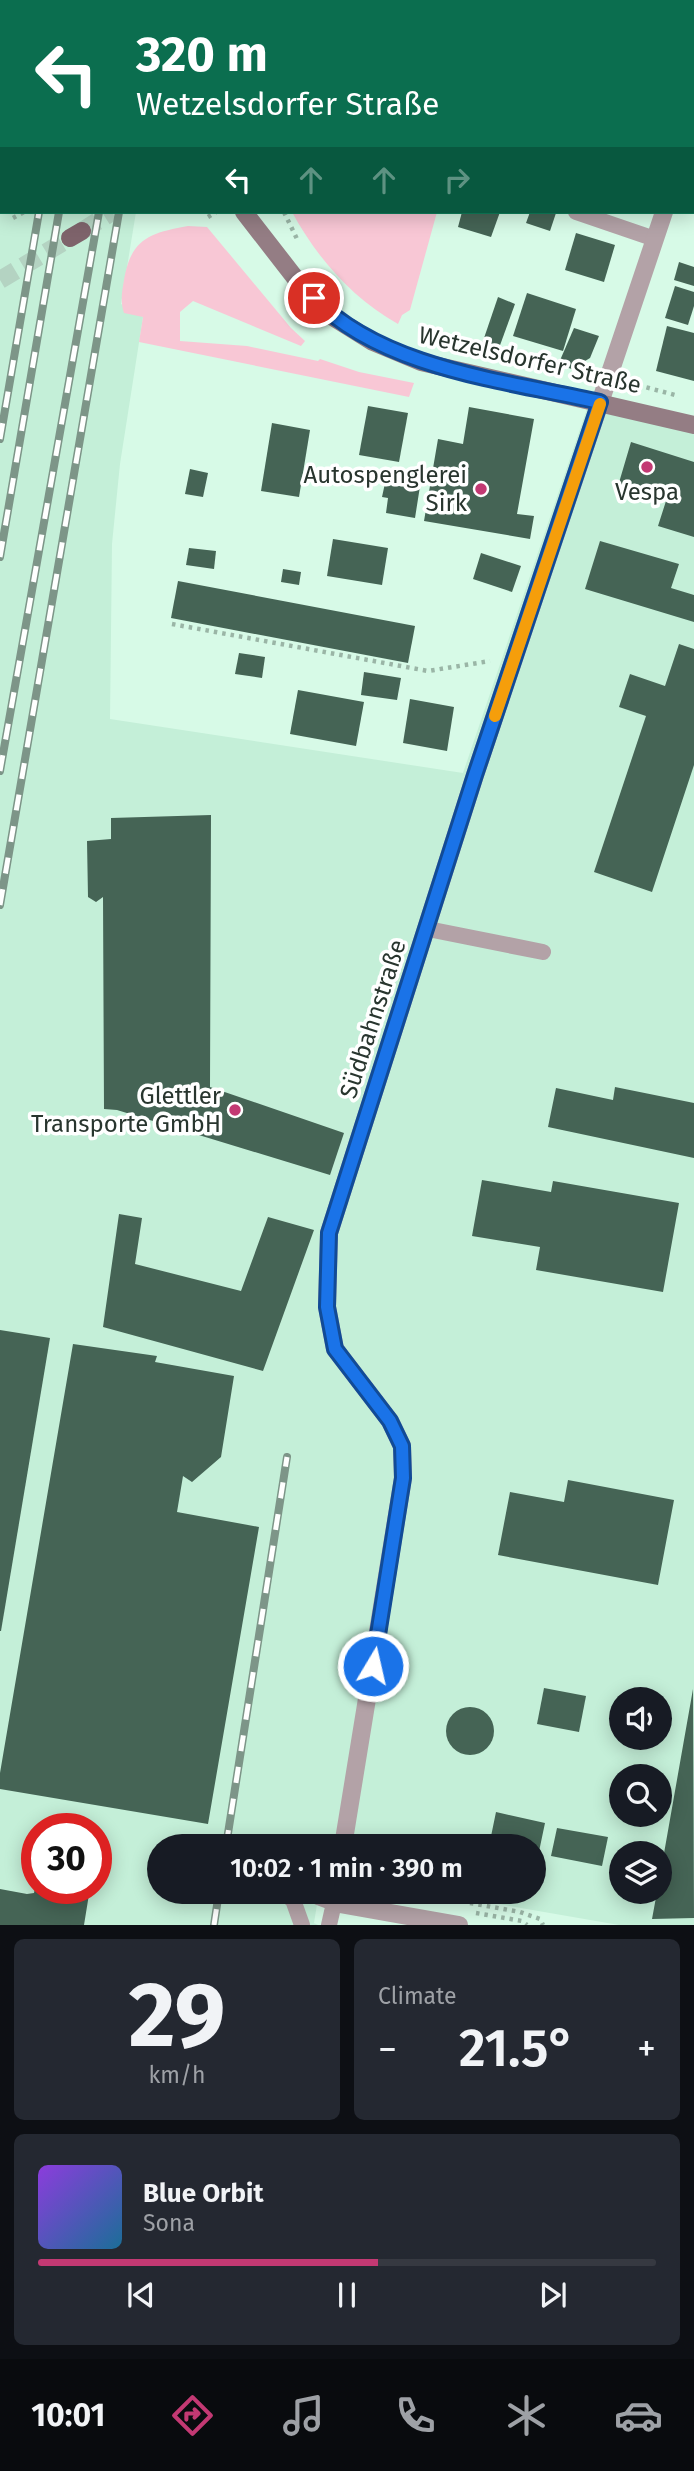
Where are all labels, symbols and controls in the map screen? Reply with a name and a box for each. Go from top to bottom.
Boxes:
text: 320 m [136,25,268,84]
icon: left [21,28,112,119]
text: Wetzelsdorfer Straße [136,85,440,123]
icon: left [219,161,257,199]
icon: ahead [292,161,330,199]
icon: ahead [365,161,403,199]
icon: right [438,161,476,199]
pin [284,268,344,328]
icon: arrive [295,279,333,317]
street label: Wetzelsdorfer Straße [416,321,644,399]
marker: Vespa [639,459,655,475]
place label: Autospenglerei Sirk [303,461,468,517]
place label: Vespa [615,478,679,506]
marker: Autospenglerei Sirk [473,481,489,497]
street label: Südbahnstraße [334,936,412,1102]
place label: Glettler Transporte GmbH [31,1082,222,1138]
marker: Glettler Transporte GmbH [227,1102,243,1118]
position arrow [336,1629,410,1703]
map controls [609,1687,672,1904]
button: sound [609,1687,672,1750]
button: search [609,1764,672,1827]
speed limit sign: 30 [21,1813,112,1904]
button: layers [609,1841,672,1904]
text: 10:02 · 1 min · 390 m [230,1853,463,1884]
text: 29 [128,1961,226,2070]
text: Climate [378,1982,457,2010]
text: 21.5° [459,2017,575,2080]
text: − [378,2026,397,2072]
text: + [637,2026,656,2072]
text: km/h [149,2061,205,2089]
text: Blue Orbit [143,2178,263,2209]
text: Sona [143,2209,195,2237]
icon: previous [122,2276,160,2314]
icon: pause [328,2276,366,2314]
icon: next [534,2276,572,2314]
icon: directions [168,2391,217,2440]
icon: music [279,2391,328,2440]
icon: phone [391,2391,440,2440]
icon: climate [502,2391,551,2440]
icon: car [614,2391,663,2440]
text: 10:01 [31,2396,105,2434]

